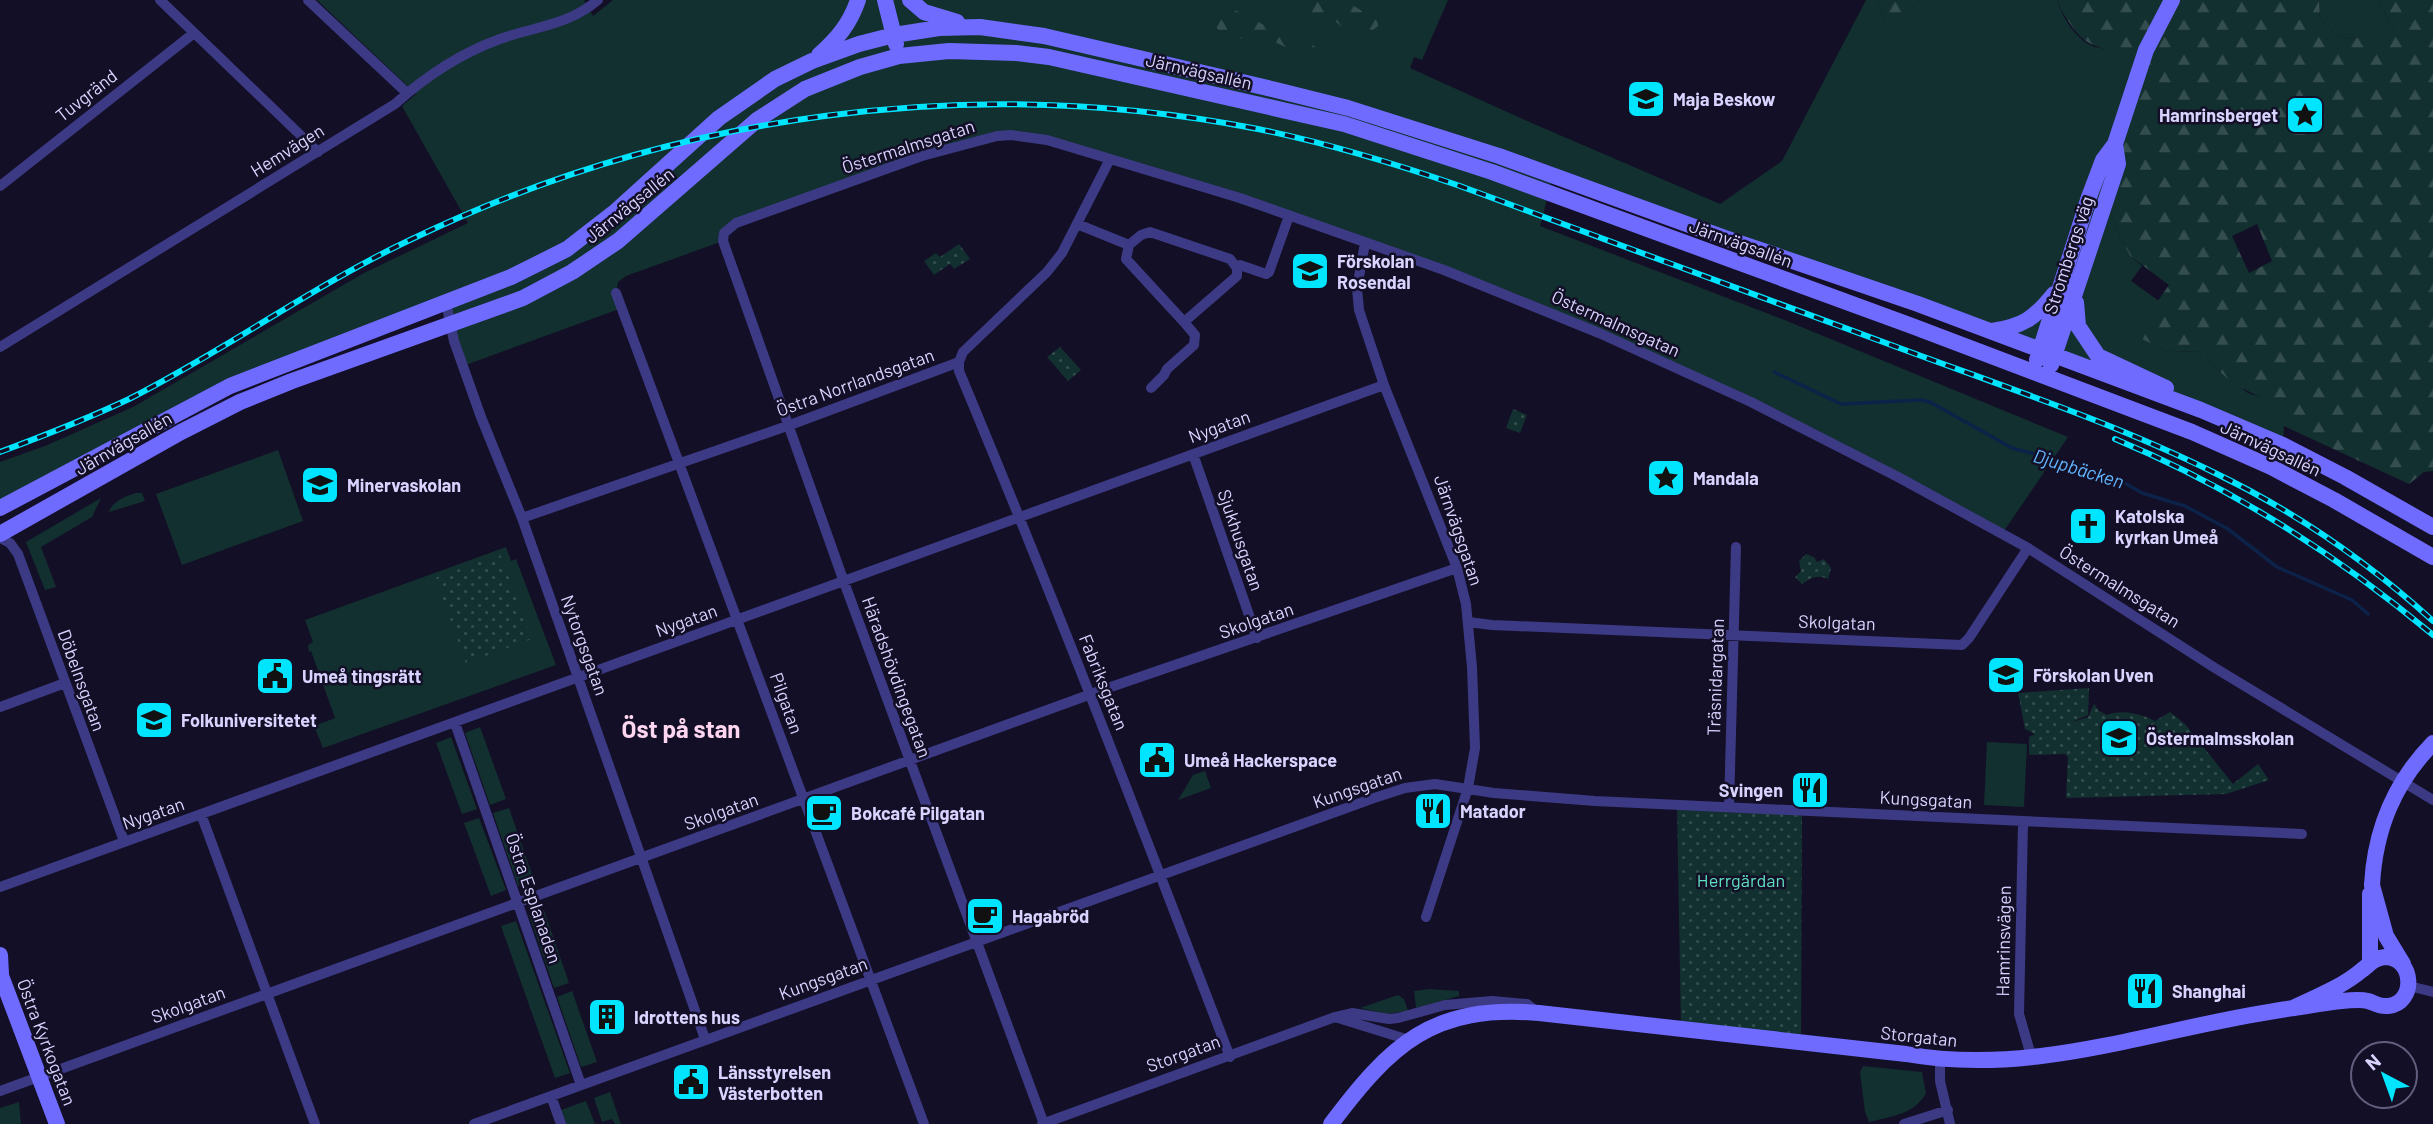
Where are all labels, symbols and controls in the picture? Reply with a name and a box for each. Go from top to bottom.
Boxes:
street label: Järnvägsallén [1144,48,1254,94]
street label: Tuvgränd [51,64,121,126]
school or university icon: Maja Beskow [1625,78,1667,120]
place label: Maja Beskow [1673,88,1775,110]
place icon: Hamrinsberget [2284,94,2326,136]
place label: Hamrinsberget [2159,104,2278,126]
street label: Östermalmsgatan [839,114,977,178]
street label: Hemvägen [246,119,328,181]
street label: Järnvägsallén [580,162,678,248]
street label: Strombergs väg [2039,193,2097,317]
street label: Järnvägsallén [1686,214,1796,272]
school or university icon: Förskolan Rosendal [1289,250,1331,292]
place label: Förskolan Rosendal [1337,250,1414,293]
street label: Östermalmsgatan [1548,285,1684,361]
street label: Östra Norrlandsgatan [773,343,937,421]
street label: Nygatan [1185,405,1253,447]
street label: Järnvägsallén [71,406,175,480]
street label: Järnvägsallén [2217,415,2325,481]
water label: Djupbäcken [2031,443,2127,493]
place icon: Mandala [1645,457,1687,499]
school or university icon: Minervaskolan [299,464,341,506]
place label: Mandala [1693,467,1759,489]
street label: Järnvägsgatan [1430,472,1488,588]
place label: Minervaskolan [347,474,461,496]
street label: Sjukhusgatan [1213,486,1269,594]
church icon: Katolska kyrkan Umeå [2067,505,2109,547]
place label: Katolska kyrkan Umeå [2115,505,2218,548]
street label: Östermalmsgatan [2056,540,2184,632]
street label: Nytorgsgatan [557,592,613,698]
street label: Häradshövdingegatan [858,593,936,761]
street label: Skolgatan [1216,597,1296,643]
street label: Nygatan [652,599,720,641]
street label: Skolgatan [1798,610,1876,634]
street label: Träsnidargatan [1702,618,1728,736]
street label: Döbelnsgatan [53,626,111,734]
street label: Fabriksgatan [1075,631,1133,733]
school or university icon: Förskolan Uven [1985,654,2027,696]
public building icon: Umeå tingsrätt [254,655,296,697]
place label: Förskolan Uven [2033,664,2154,686]
place label: Umeå tingsrätt [302,665,422,687]
street label: Pilgatan [766,669,808,737]
school or university icon: Folkuniversitetet [133,699,175,741]
place label: Folkuniversitetet [181,709,317,731]
district label: Öst på stan [622,714,740,743]
school or university icon: Östermalmsskolan [2098,717,2140,759]
place label: Östermalmsskolan [2146,727,2294,749]
public building icon: Umeå Hackerspace [1136,739,1178,781]
place label: Umeå Hackerspace [1184,749,1337,771]
street label: Kungsgatan [1310,762,1404,812]
restaurant icon: Svingen [1789,769,1831,811]
place label: Svingen [1719,779,1783,801]
street label: Kungsgatan [1879,786,1973,812]
street label: Skolgatan [681,787,761,835]
restaurant icon: Matador [1412,790,1454,832]
street label: Nygatan [119,792,187,834]
cafe icon: Bokcafé Pilgatan [803,792,845,834]
place label: Matador [1460,800,1526,822]
place label: Bokcafé Pilgatan [851,802,985,824]
street label: Östra Esplanaden [501,830,567,966]
park label: Herrgärdan [1697,869,1785,891]
street label: Hamrinsvägen [1991,885,2015,997]
cafe icon: Hagabröd [964,895,1006,937]
place label: Hagabröd [1012,905,1089,927]
street label: Kungsgatan [776,952,870,1004]
restaurant icon: Shanghai [2124,970,2166,1012]
street label: Östra Kyrkogatan [13,976,81,1108]
street label: Skolgatan [148,980,228,1028]
place label: Shanghai [2172,980,2246,1002]
building icon: Idrottens hus [586,996,628,1038]
place label: Idrottens hus [634,1006,740,1028]
street label: Storgatan [1879,1021,1959,1051]
street label: Storgatan [1143,1029,1223,1077]
north arrow [2349,1040,2419,1110]
text: N [2360,1049,2385,1075]
public building icon: Länsstyrelsen Västerbotten [670,1061,712,1103]
place label: Länsstyrelsen Västerbotten [718,1061,831,1104]

